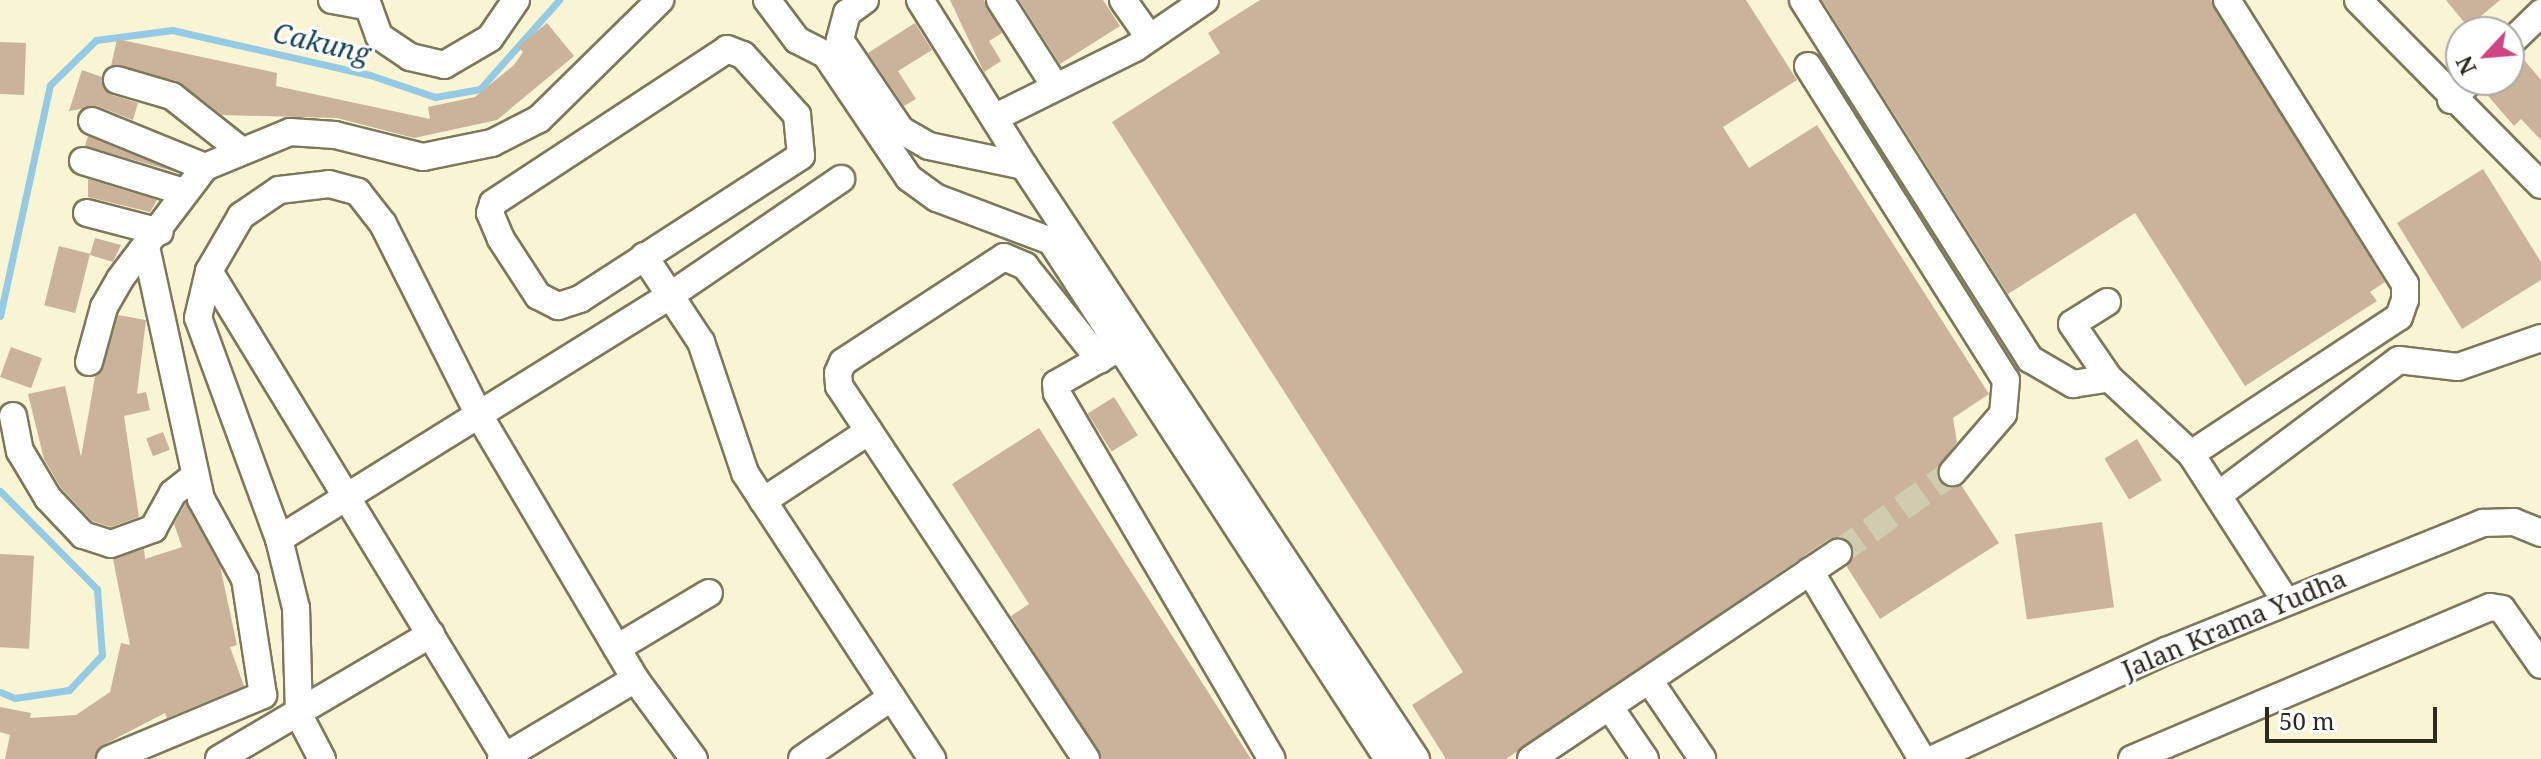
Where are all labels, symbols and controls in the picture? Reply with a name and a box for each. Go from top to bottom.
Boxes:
water label: Cakung [270,15,374,69]
north arrow [2445,16,2525,96]
text: N [2448,51,2483,80]
street label: Jalan Krama Yudha [2117,563,2351,685]
scale bar [2269,691,2441,741]
text: 50 m [2279,704,2335,737]

